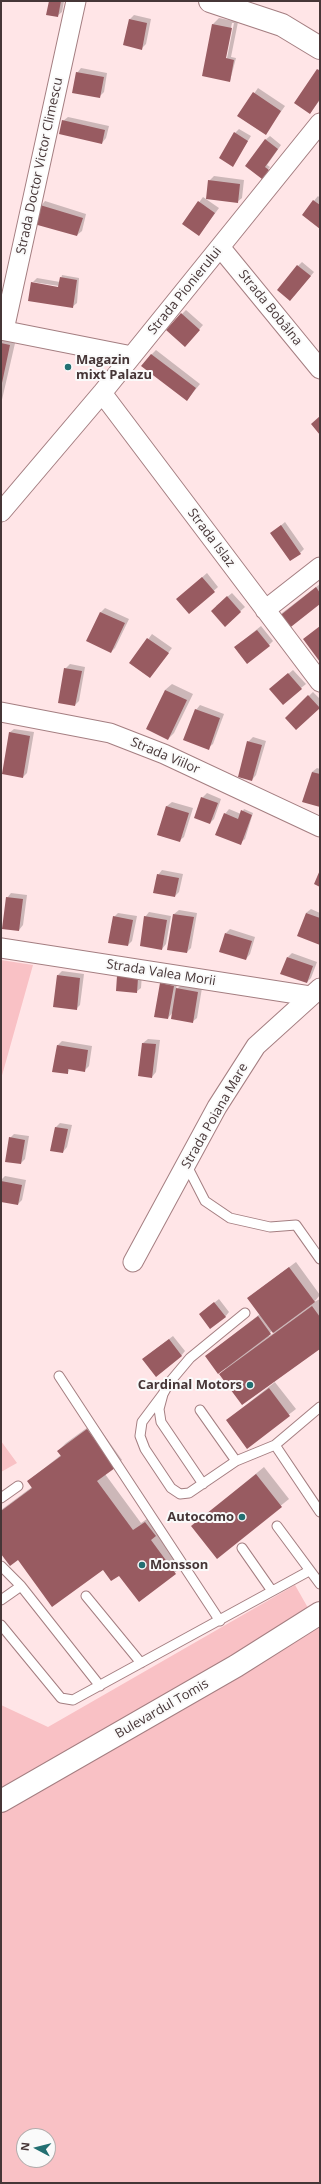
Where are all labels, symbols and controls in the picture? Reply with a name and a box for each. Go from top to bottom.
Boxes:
street label: Strada Doctor Victor Climescu [14,76,66,256]
street label: Strada Pionierului [145,244,225,338]
street label: Strada Bobâlna [235,267,305,349]
place label: Magazin mixt Palazu [76,352,152,383]
marker: Magazin mixt Palazu [63,362,73,372]
street label: Strada Islaz [184,506,238,570]
street label: Strada Viilor [128,734,202,778]
street label: Strada Valea Morii [105,957,217,989]
street label: Strada Poiana Mare [178,1061,252,1171]
place label: Cardinal Motors [138,1377,242,1393]
marker: Cardinal Motors [245,1380,255,1390]
place label: Autocomo [167,1509,234,1525]
marker: Autocomo [237,1512,247,1522]
place label: Monsson [150,1557,208,1573]
marker: Monsson [137,1560,147,1570]
street label: Bulevardul Tomis [113,1676,211,1742]
north arrow [16,2128,56,2168]
text: N [17,2141,33,2152]

